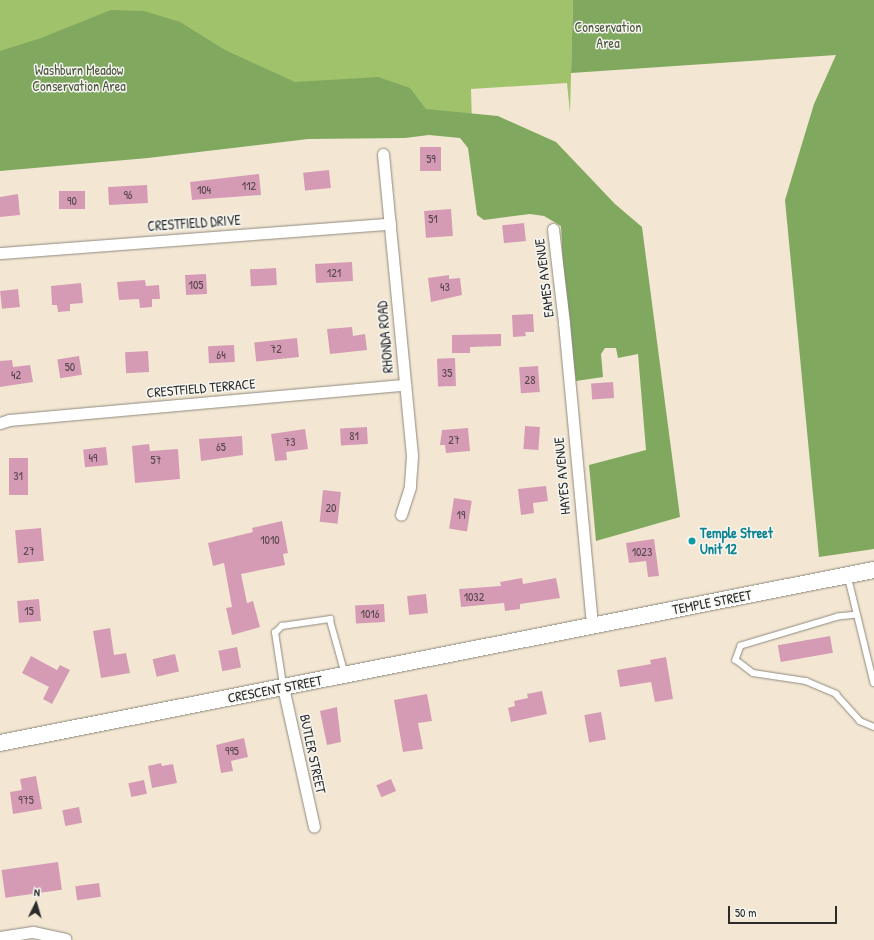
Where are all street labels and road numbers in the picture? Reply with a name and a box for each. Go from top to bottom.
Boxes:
street label: CRESTFIELD DRIVE [147,211,241,235]
street label: EAMES AVENUE [531,238,557,318]
street label: RHONDA ROAD [373,300,397,374]
street label: CRESTFIELD TERRACE [146,375,256,401]
street label: HAYES AVENUE [550,437,574,515]
street label: TEMPLE STREET [671,586,753,618]
street label: CRESCENT STREET [226,672,324,706]
street label: BUTLER STREET [296,713,330,795]

